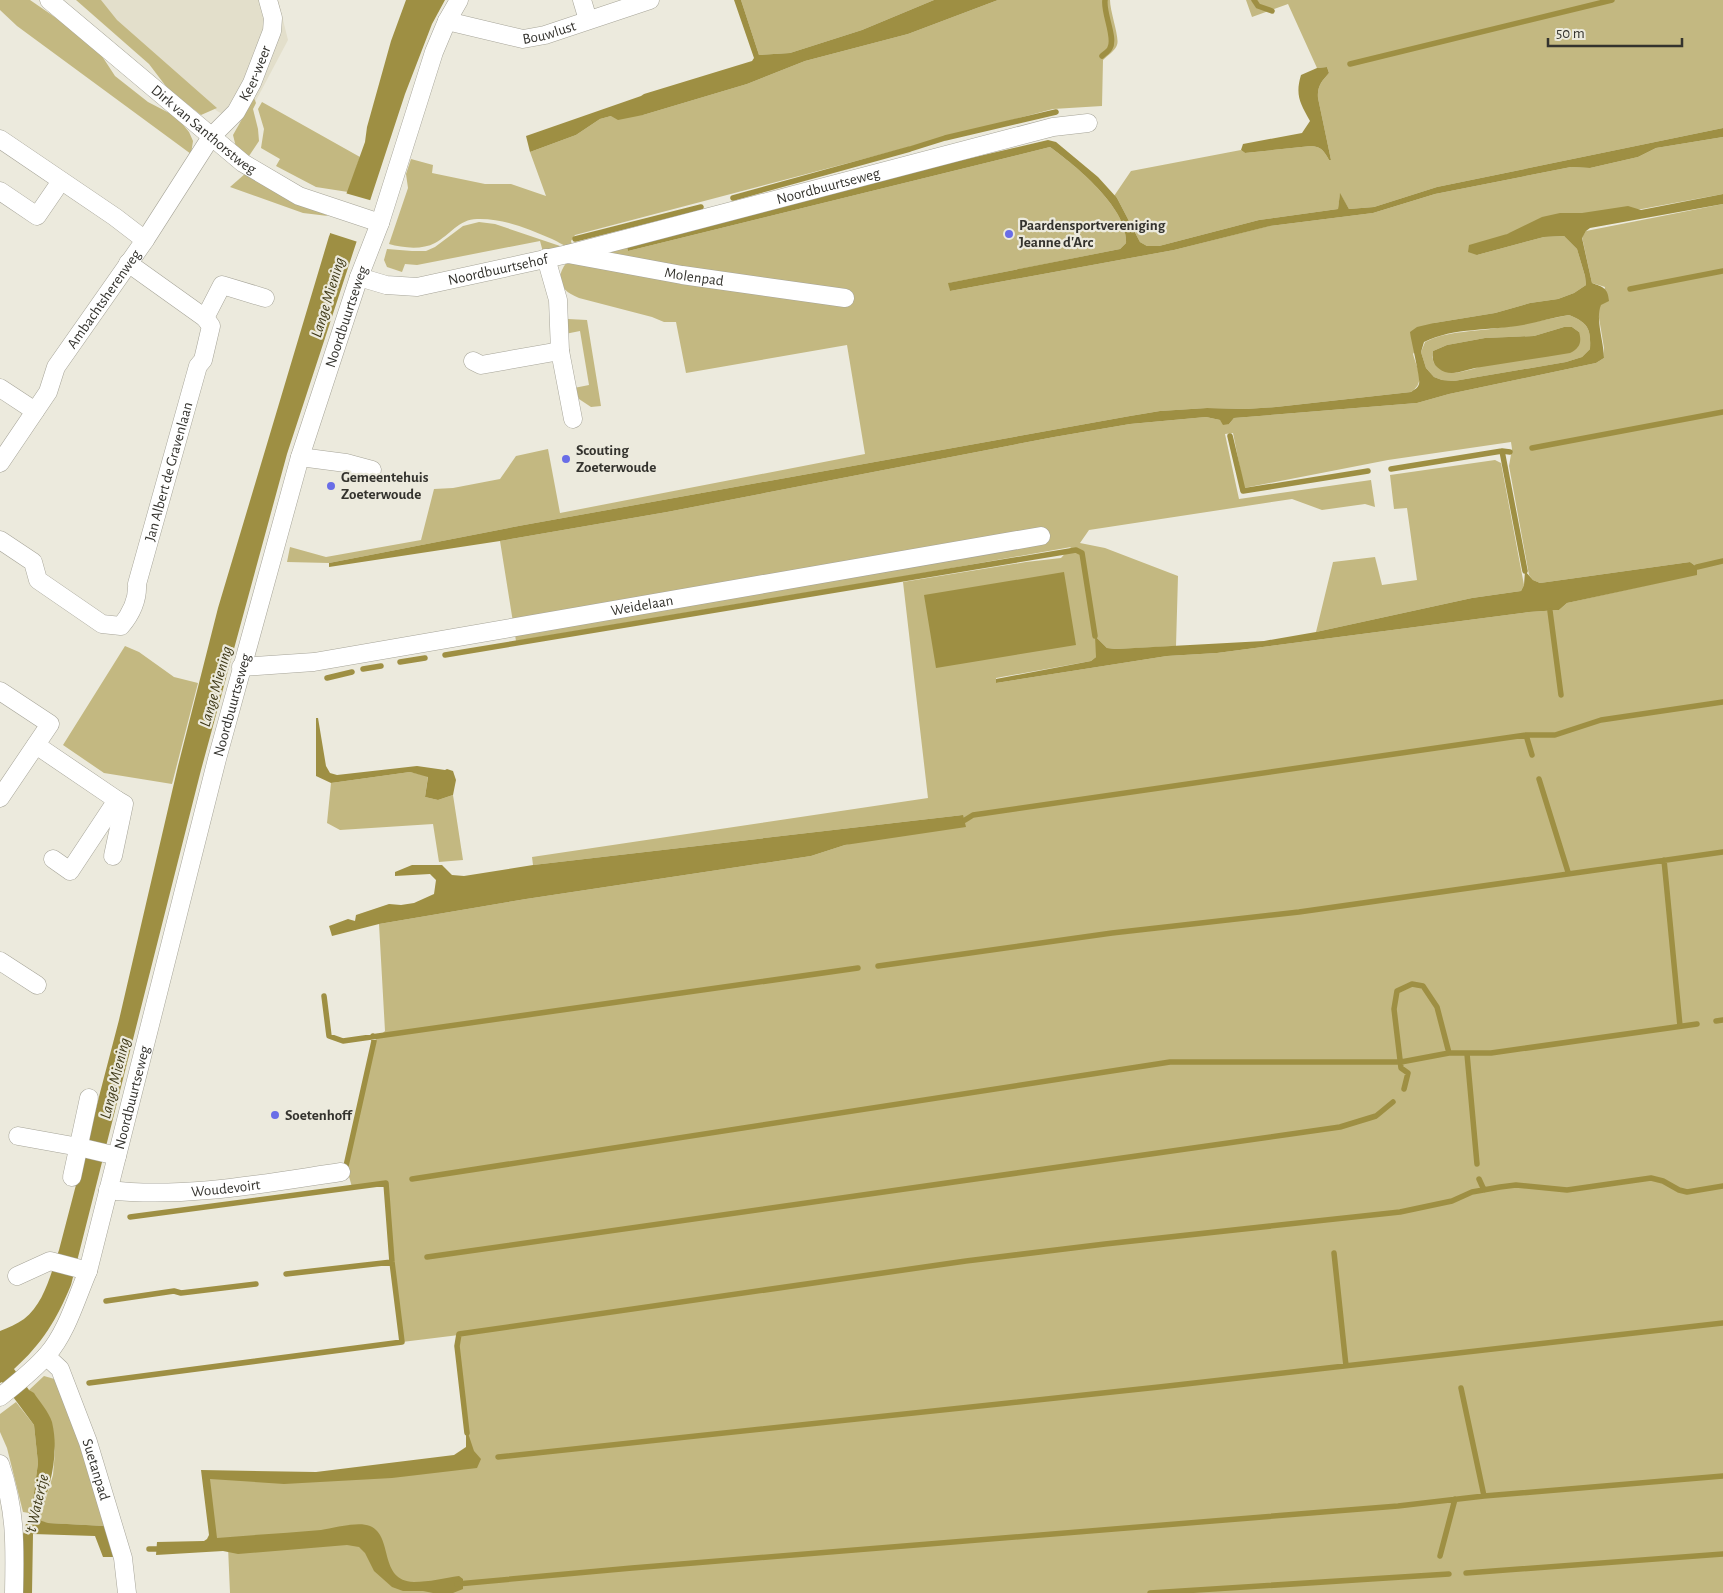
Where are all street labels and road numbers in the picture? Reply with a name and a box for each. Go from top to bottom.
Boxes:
street label: Bouwlust [521,18,578,47]
street label: Keer-weer [237,43,274,104]
street label: Dirk van Santhorstweg [148,82,259,177]
street label: Noordbuurtseweg [775,165,882,207]
street label: Ambachtsherenweg [64,246,144,352]
street label: Noordbuurtsehof [447,251,551,288]
street label: Noordbuurtseweg [323,263,371,370]
street label: Molenpad [663,265,725,289]
street label: Jan Albert de Gravenlaan [142,400,196,543]
street label: Weidelaan [610,593,674,618]
street label: Noordbuurtseweg [211,651,254,758]
street label: Noordbuurtseweg [112,1044,153,1151]
street label: Woudevoirt [191,1177,261,1199]
street label: Suetanpad [79,1437,112,1502]

